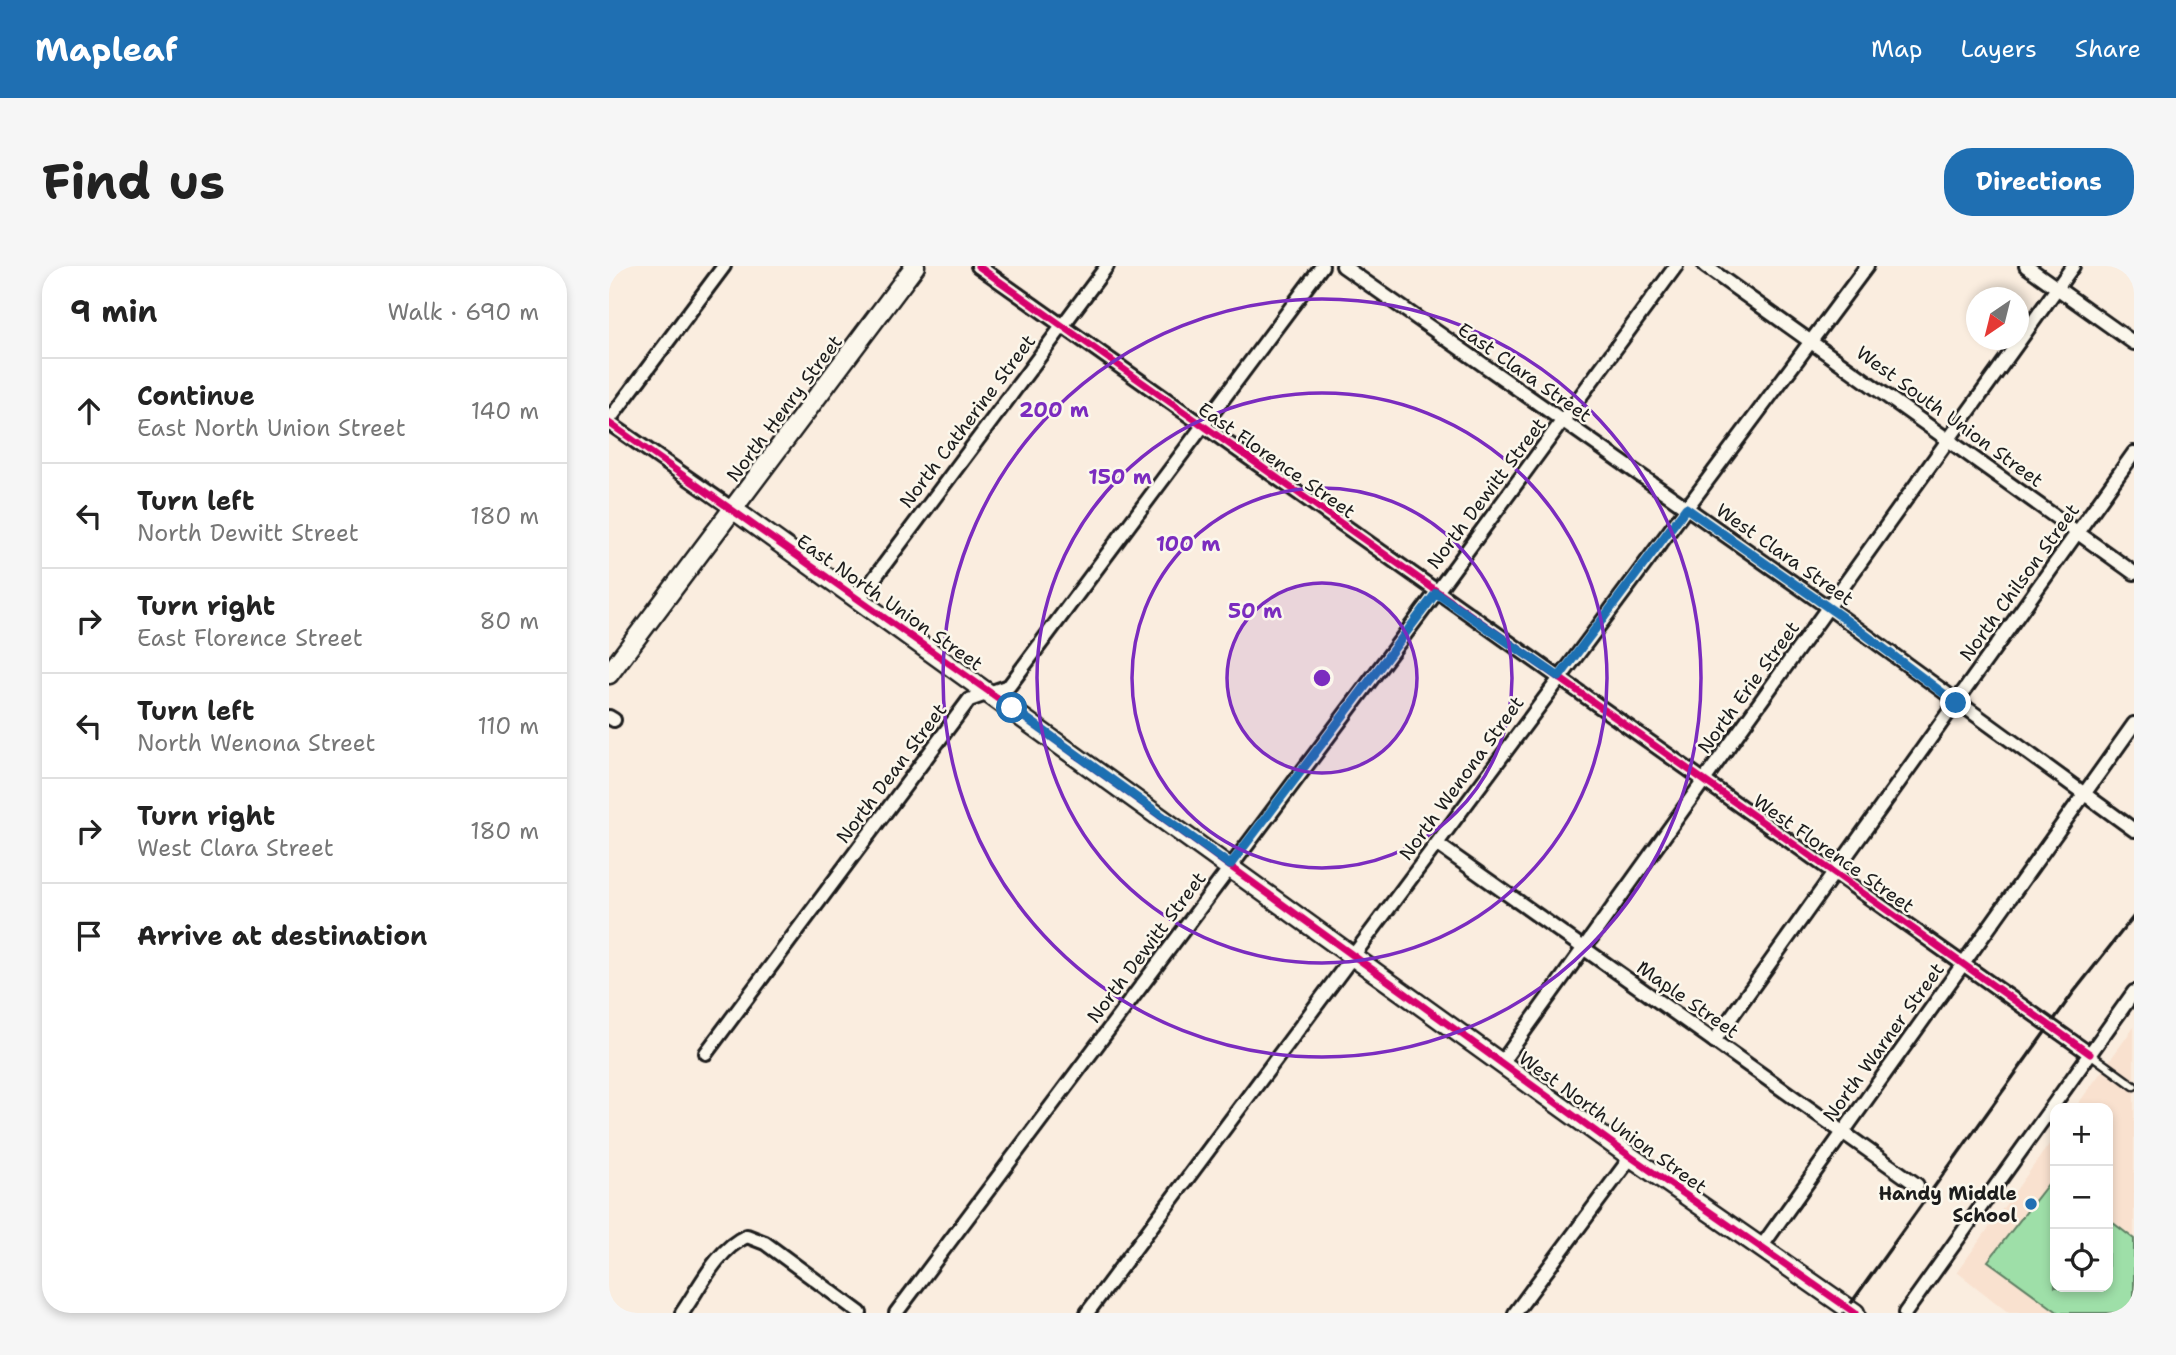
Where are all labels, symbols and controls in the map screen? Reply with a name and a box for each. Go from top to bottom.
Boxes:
text: Mapleaf [35,27,178,72]
text: Map [1871,33,1922,65]
text: Layers [1960,33,2037,65]
text: Share [2075,33,2141,65]
button: Directions [1944,148,2134,216]
text: Find us [42,149,225,215]
north arrow [1966,287,2029,350]
text: 9 min [70,291,157,332]
text: Walk · 690 m [387,297,539,327]
street label: East Clara Street [1453,317,1596,428]
street label: North Catherine Street [894,329,1041,513]
street label: North Henry Street [721,330,848,487]
street label: West South Union Street [1851,340,2048,493]
text: Continue [137,378,255,413]
icon: ahead [70,392,108,430]
text: 140 m [471,396,539,426]
text: 200 m [1019,396,1089,424]
street label: East Florence Street [1193,397,1360,524]
text: East North Union Street [137,413,406,443]
street label: North Dewitt Street [1421,413,1552,574]
text: 150 m [1088,463,1152,491]
text: Turn left [137,483,254,518]
icon: left [70,497,108,535]
street label: West Clara Street [1711,498,1858,611]
street label: North Chilson Street [1954,499,2085,666]
text: 180 m [470,501,539,531]
text: North Dewitt Street [137,518,359,548]
street label: East North Union Street [792,529,988,676]
text: 100 m [1156,530,1220,558]
text: Turn right [137,588,275,623]
text: 50 m [1228,597,1282,625]
icon: right [70,602,108,640]
text: 80 m [480,606,539,636]
street label: North Erie Street [1692,616,1805,759]
text: East Florence Street [137,623,363,653]
centre of rings [1310,666,1334,690]
route end [1940,687,1971,718]
street label: North Wenona Street [1393,691,1529,865]
route start [996,692,1027,723]
text: Turn left [137,693,254,728]
street label: North Dean Street [831,698,952,848]
icon: left [70,707,108,745]
text: 110 m [477,711,539,741]
text: North Wenona Street [137,728,376,758]
street label: West Florence Street [1748,788,1919,919]
text: Turn right [137,798,275,833]
icon: right [70,812,108,850]
text: 180 m [470,816,539,846]
text: West Clara Street [137,833,334,863]
street label: North Dewitt Street [1081,867,1212,1028]
icon: arrive [70,917,108,955]
text: Arrive at destination [137,918,427,953]
street label: Maple Street [1632,955,1744,1044]
street label: North Warner Street [1817,958,1950,1127]
street label: West North Union Street [1514,1046,1712,1199]
map controls [2050,1103,2113,1292]
button: + [2050,1103,2113,1166]
button: − [2050,1166,2113,1229]
place label: Handy Middle School [1878,1181,2017,1228]
marker: Handy Middle School [2023,1196,2039,1212]
button: locate [2050,1229,2113,1292]

